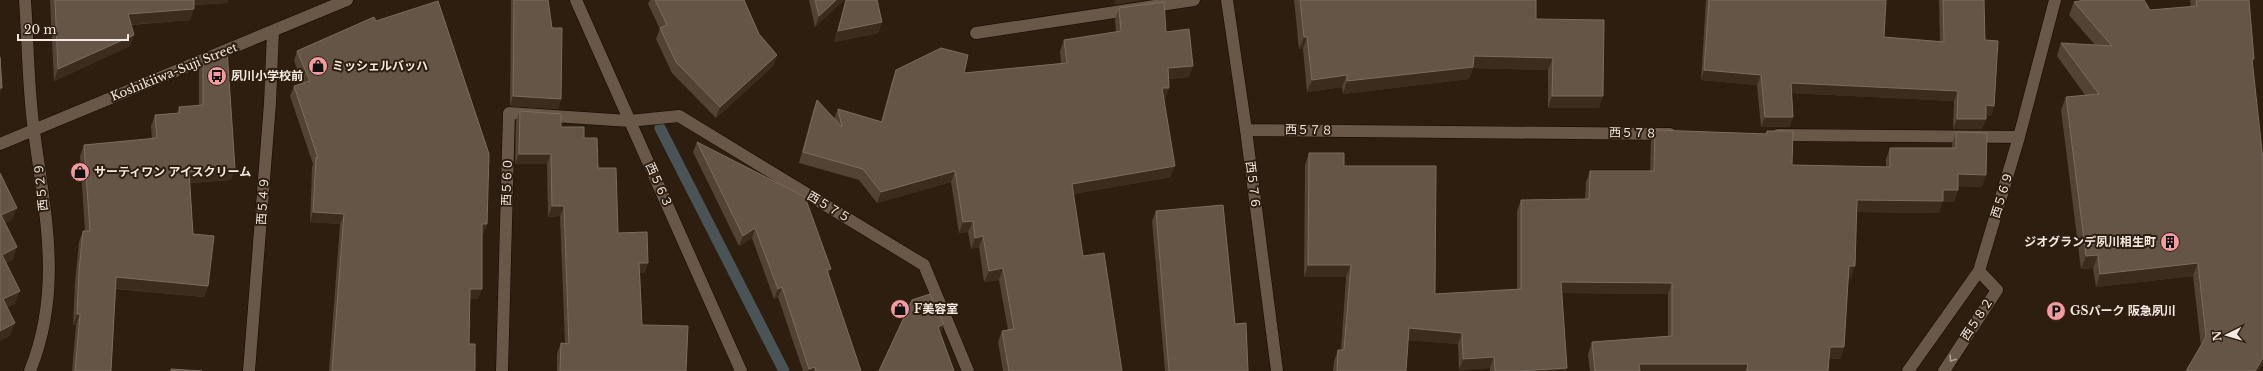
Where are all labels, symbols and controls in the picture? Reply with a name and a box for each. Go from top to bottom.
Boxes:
scale bar [18,16,128,42]
text: 20 m [24,22,56,37]
street label: Koshikiiwa-Suji Street [108,39,240,104]
shop icon: ミッシェルバッハ [307,55,329,77]
place label: ミッシェルバッハ [332,58,428,73]
bus stop icon: 夙川小学校前 [206,65,228,87]
place label: 夙川小学校前 [231,68,303,83]
street label: 西５７８ [1285,122,1333,137]
street label: 西５７８ [1609,125,1657,140]
street label: 西５６０ [498,158,515,206]
street label: 西５６３ [643,160,676,210]
street label: 西５７６ [1243,160,1264,210]
shop icon: サーティワン アイスクリーム [69,161,91,183]
street label: 西５２９ [31,162,50,212]
place label: サーティワン アイスクリーム [94,164,251,179]
street label: 西５６９ [1987,170,2016,220]
street label: 西５４９ [253,176,272,225]
street label: 西５７５ [805,188,854,225]
building icon: ジオグランデ夙川相生町 [2159,231,2181,253]
place label: ジオグランデ夙川相生町 [2024,234,2156,249]
street label: 西５８２ [1957,295,1996,343]
shop icon: F美容室 [889,298,911,320]
parking icon: GSパーク 阪急夙川 [2045,300,2067,322]
place label: F美容室 [914,301,958,316]
place label: GSパーク 阪急夙川 [2070,303,2176,318]
north arrow [2207,315,2247,355]
text: N [2210,329,2224,342]
one-way arrow [1949,355,1956,362]

